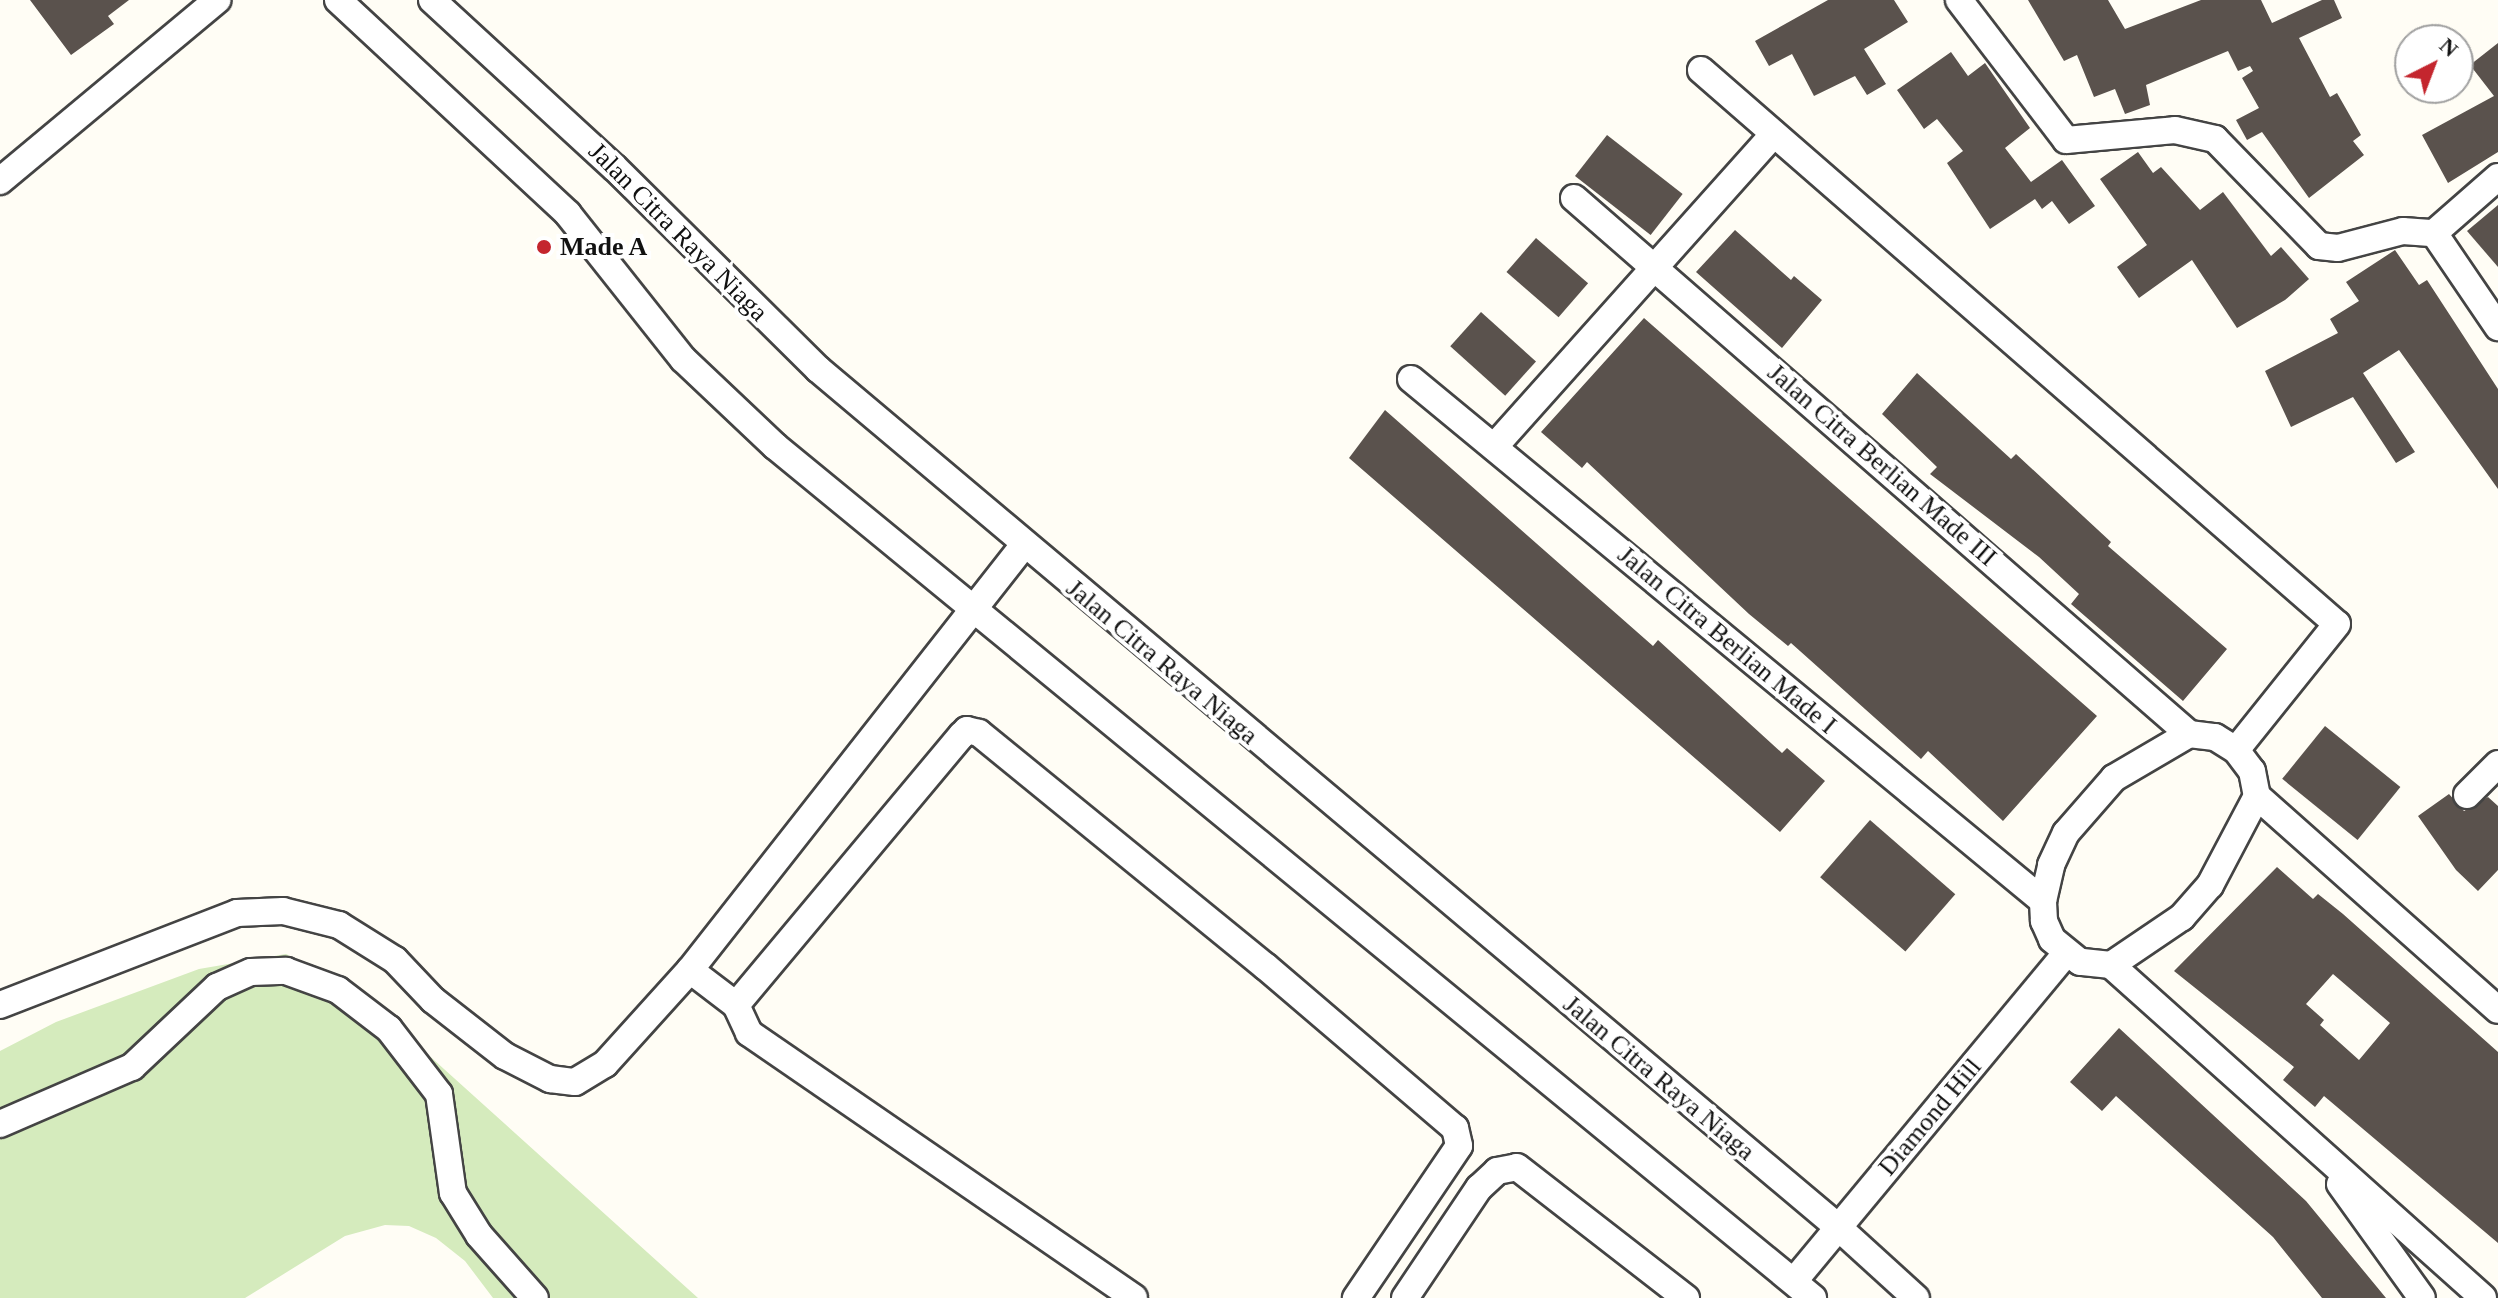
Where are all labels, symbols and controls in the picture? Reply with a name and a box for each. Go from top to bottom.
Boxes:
north arrow [2394,24,2474,104]
text: N [2435,33,2463,62]
street label: Jalan Citra Raya Niaga [582,136,774,328]
place label: Made A [560,231,649,263]
marker: Made A [535,238,553,256]
street label: Jalan Citra Berlian Made III [1761,357,2003,573]
street label: Jalan Citra Berlian Made I [1611,539,1843,741]
street label: Jalan Citra Raya Niaga [1060,573,1264,751]
street label: Jalan Citra Raya Niaga [1557,989,1761,1167]
street label: Diamond Hill [1872,1052,1988,1182]

